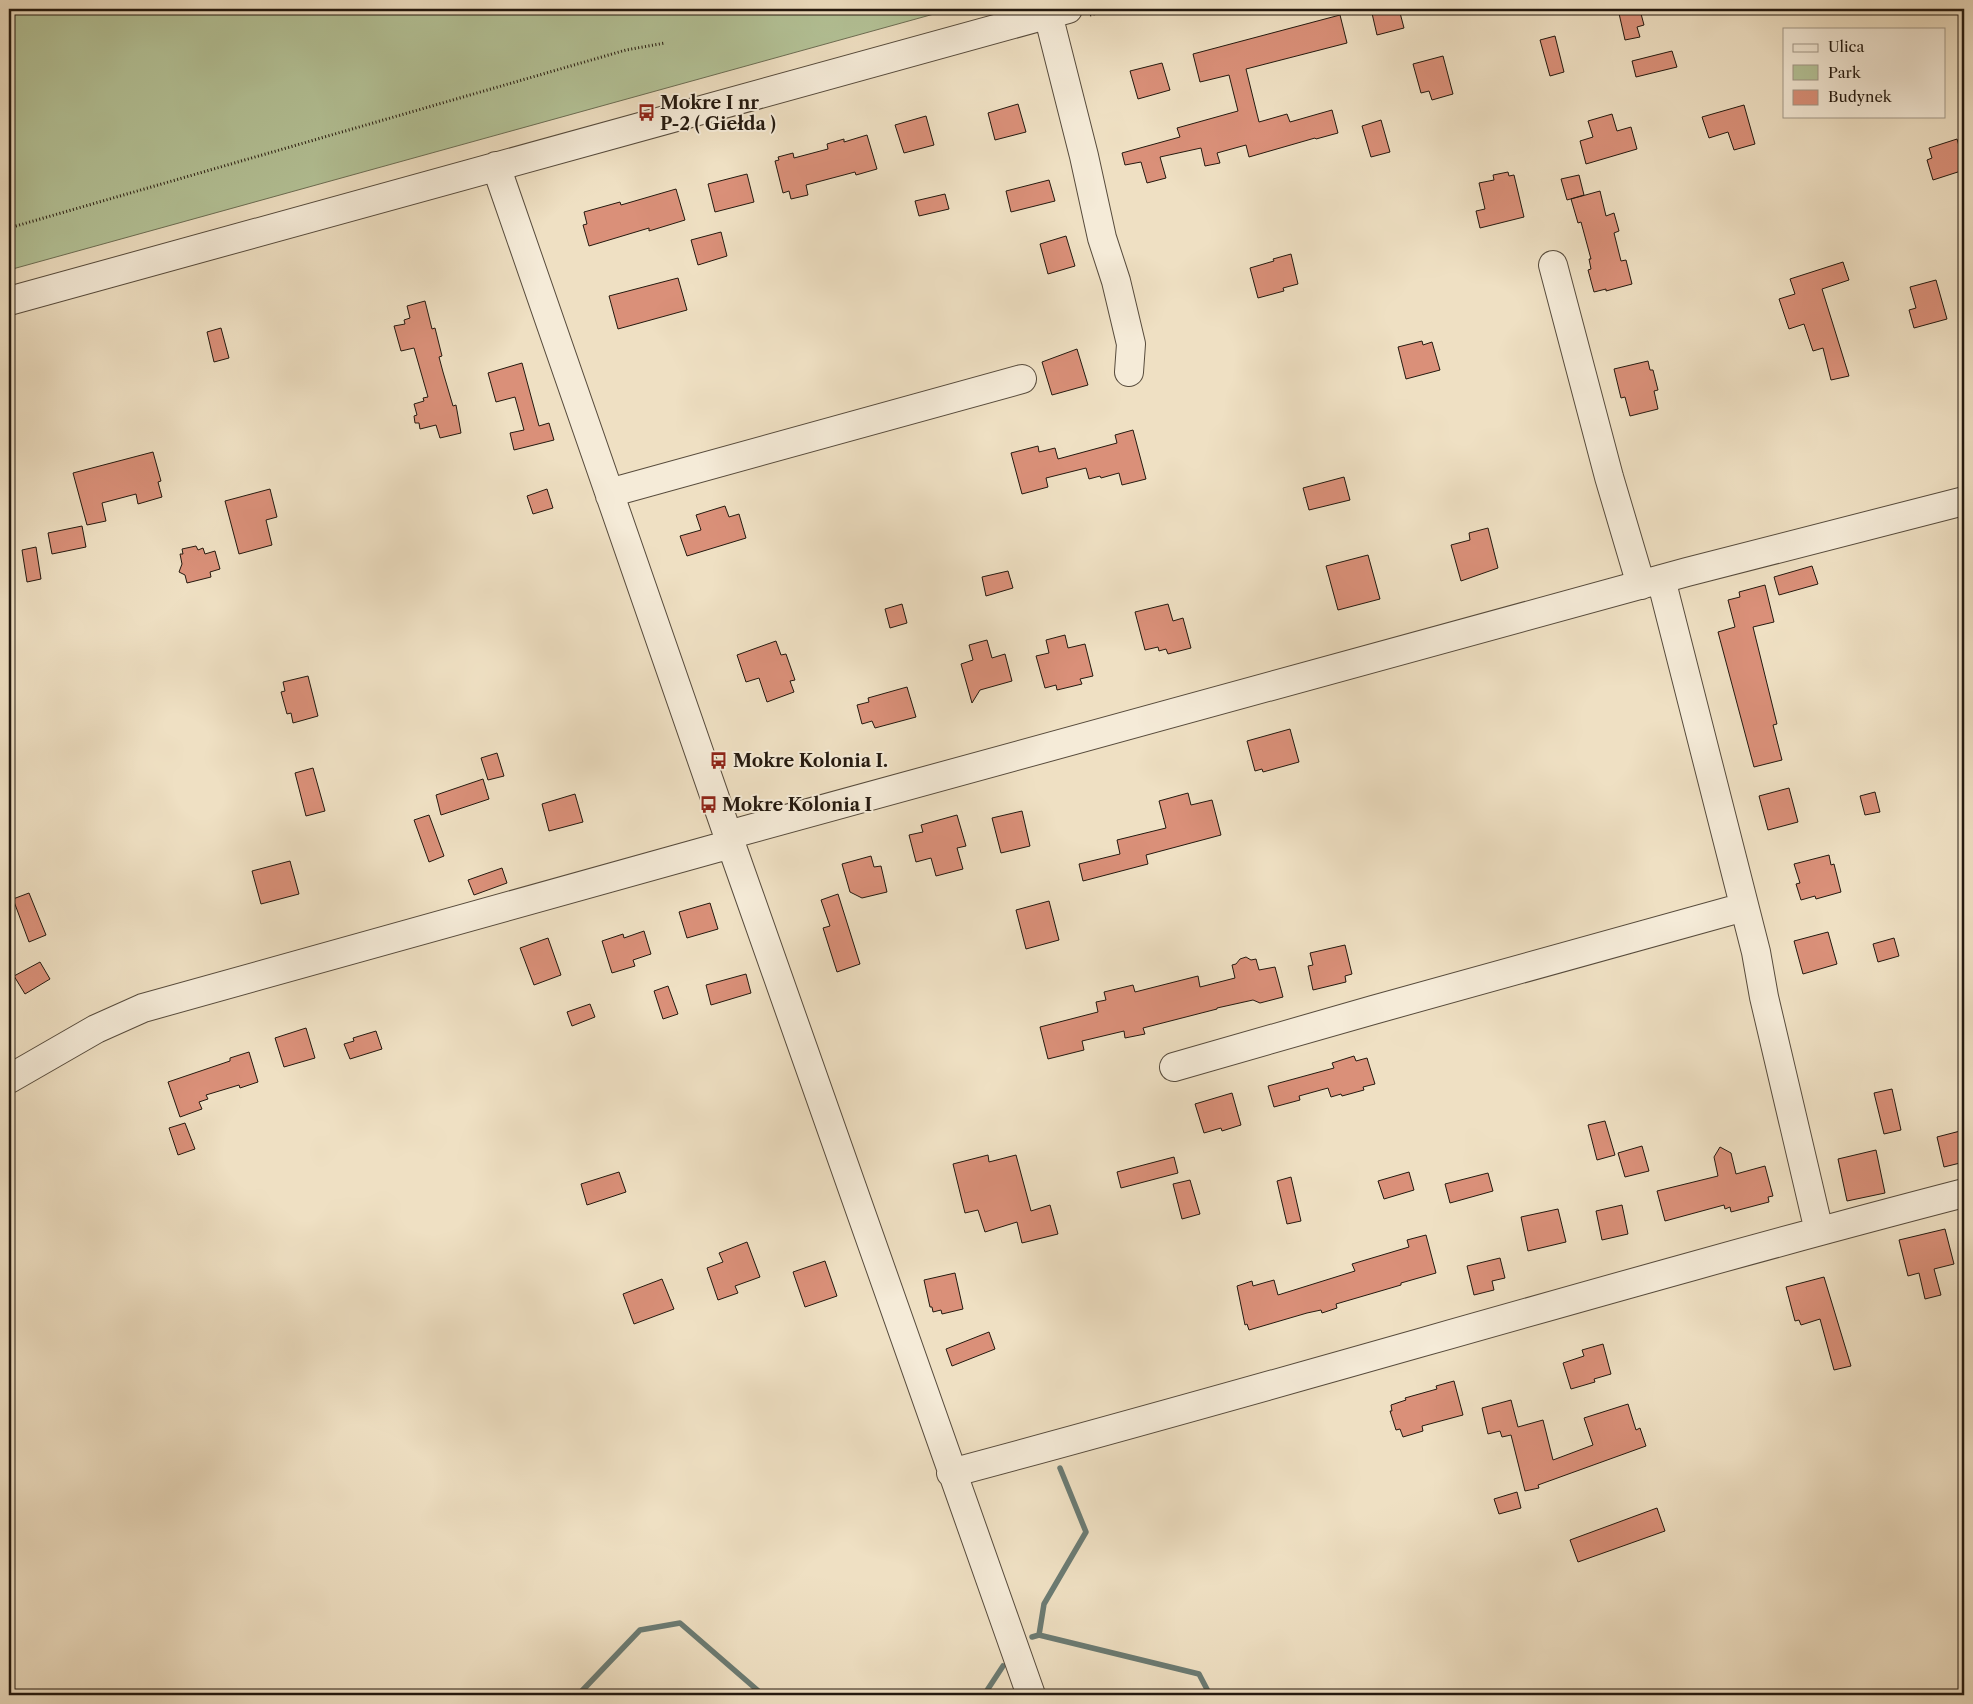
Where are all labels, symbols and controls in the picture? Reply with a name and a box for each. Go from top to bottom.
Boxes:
legend [1783,28,1946,118]
text: Ulica [1828,37,1864,56]
text: Park [1828,63,1862,82]
text: Budynek [1828,87,1893,106]
place label: Mokre I nr P-2 ( Giełda ) [660,92,776,135]
bus stop icon: Mokre I nr P-2 ( Giełda ) [636,103,656,123]
place label: Mokre Kolonia I. [733,750,888,772]
bus stop icon: Mokre Kolonia I. [709,751,729,771]
place label: Mokre Kolonia I [722,794,872,816]
bus stop icon: Mokre Kolonia I [698,795,718,815]

